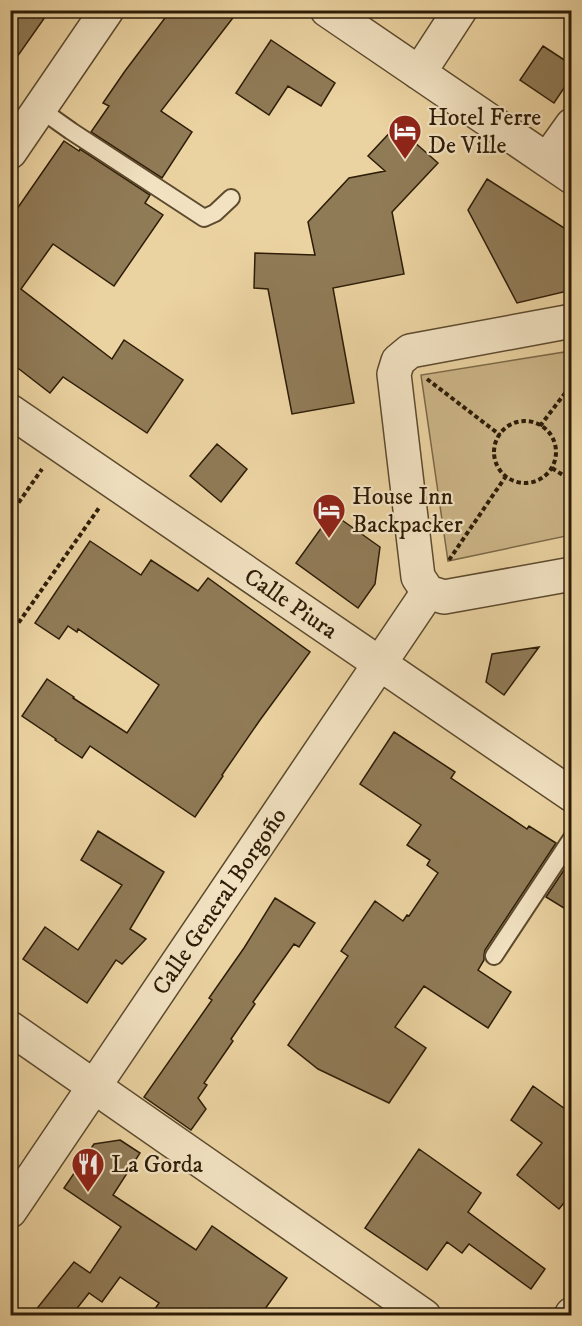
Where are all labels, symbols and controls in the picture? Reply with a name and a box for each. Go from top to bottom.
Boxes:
place label: Hotel Ferre De Ville [428,103,541,161]
hotel icon: Hotel Ferre De Ville [387,113,423,160]
place label: House Inn Backpacker [352,482,463,540]
hotel icon: House Inn Backpacker [311,492,347,539]
street label: Calle Piura [238,562,344,646]
street label: Calle General Borgoño [146,802,294,1001]
restaurant icon: La Gorda [70,1146,106,1193]
place label: La Gorda [111,1150,204,1180]

